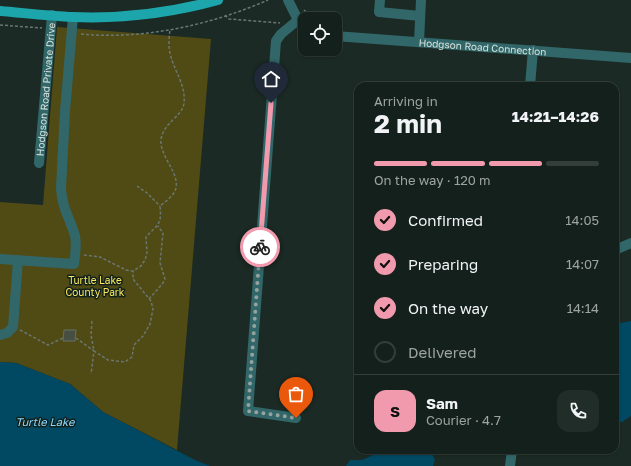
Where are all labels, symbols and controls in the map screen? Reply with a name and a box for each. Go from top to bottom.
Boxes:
map controls [298,12,342,56]
button: locate [298,12,342,56]
street label: Hodgson Road Private Drive [34,22,57,157]
street label: Hodgson Road Connection [418,36,547,58]
pin [254,62,288,103]
icon: home [260,68,282,90]
text: Arriving in [374,93,438,109]
text: 14:21–14:26 [512,107,599,125]
text: 2 min [374,108,442,139]
text: On the way · 120 m [374,172,491,188]
icon: check [374,209,396,231]
text: Confirmed [408,211,483,229]
text: 14:05 [565,212,599,228]
courier [240,227,280,267]
icon: bike [249,236,271,258]
icon: check [374,253,396,275]
text: Preparing [408,255,478,273]
text: 14:07 [566,256,599,272]
park label: Turtle Lake County Park [66,274,125,298]
icon: check [374,297,396,319]
text: On the way [408,299,488,317]
text: 14:14 [567,300,599,316]
text: Delivered [408,343,476,361]
pin [279,377,313,418]
icon: bag [285,383,307,405]
button: phone [557,390,599,432]
text: Sam [426,394,458,412]
text: S [390,402,400,420]
text: Courier · 4.7 [426,412,501,428]
water label: Turtle Lake [16,415,76,428]

